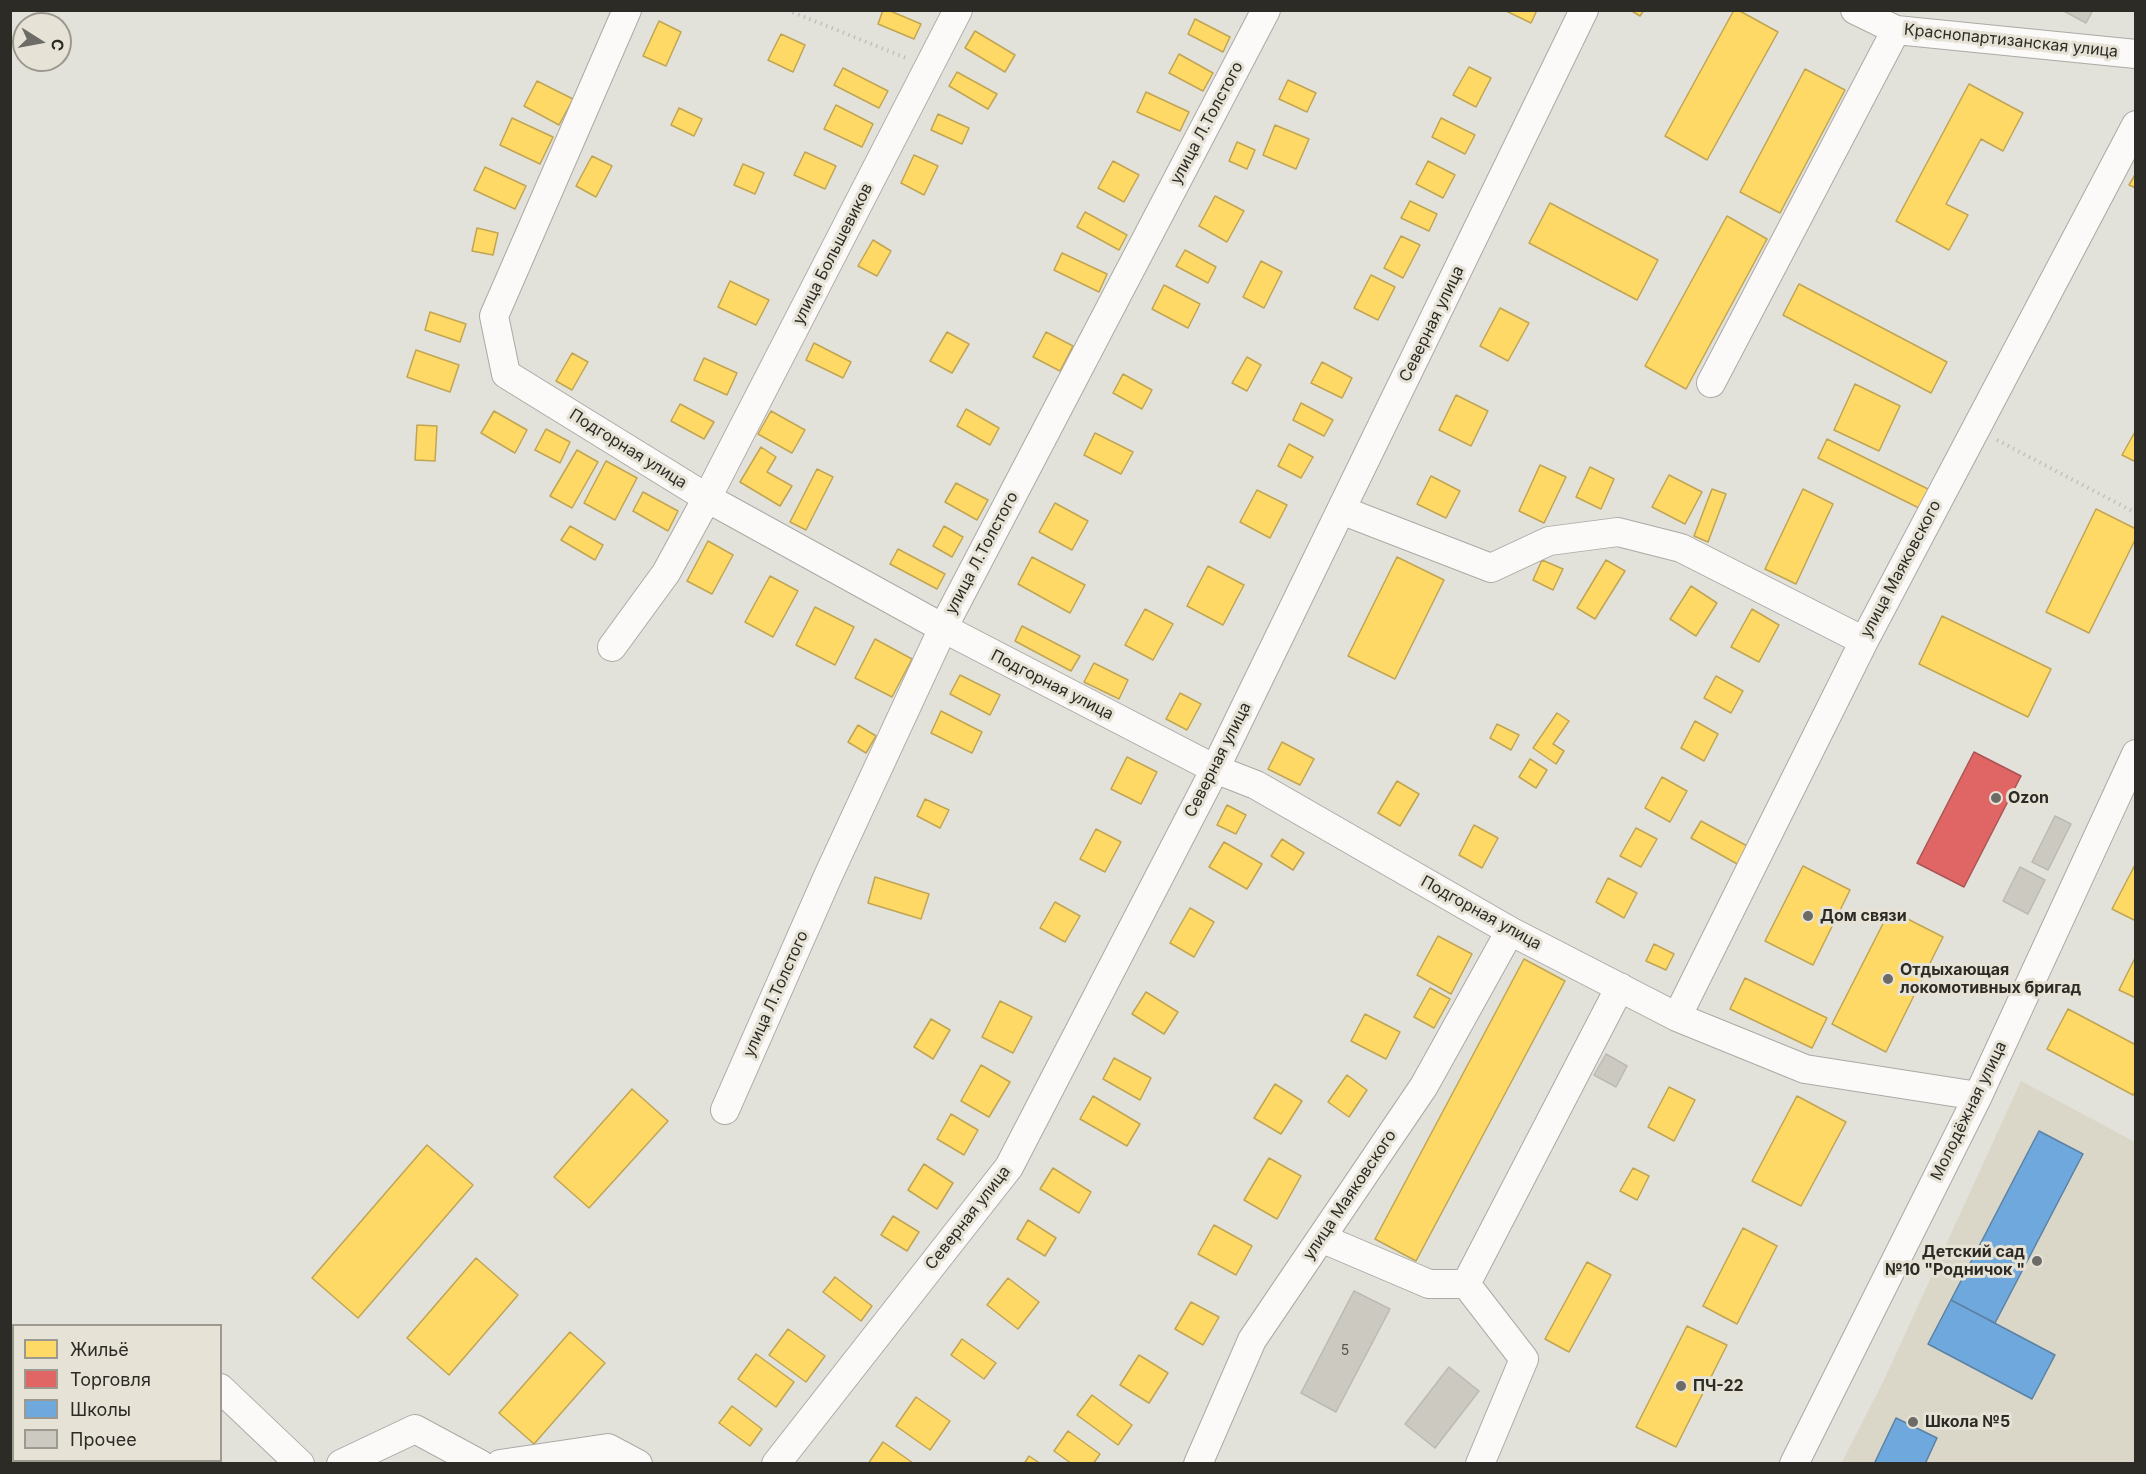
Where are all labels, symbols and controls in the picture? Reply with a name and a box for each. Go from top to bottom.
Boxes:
north arrow [12,12,72,72]
street label: Краснопартизанская улица [1903,20,2119,62]
text: С [47,37,69,53]
street label: улица Л.Толстого [1167,58,1247,188]
street label: улица Большевиков [789,180,877,328]
street label: Северная улица [1396,263,1468,385]
street label: Подгорная улица [566,405,690,493]
street label: улица Л.Толстого [942,488,1022,618]
street label: улица Маяковского [1857,497,1945,641]
street label: Подгорная улица [988,646,1116,724]
street label: Северная улица [1181,699,1255,821]
place label: Ozon [2008,788,2049,808]
marker: Ozon [1989,791,2003,805]
street label: Подгорная улица [1417,872,1545,954]
place label: Дом связи [1820,906,1907,926]
marker: Дом связи [1801,909,1815,923]
street label: улица Л.Толстого [740,928,812,1060]
place label: Отдыхающая локомотивных бригад [1900,960,2081,998]
marker: Отдыхающая локомотивных бригад [1881,972,1895,986]
street label: Молодёжная улица [1927,1038,2011,1184]
street label: улица Маяковского [1299,1126,1401,1264]
street label: Северная улица [922,1162,1014,1274]
place label: Детский сад №10 "Родничок " [1885,1242,2025,1280]
marker: Детский сад №10 "Родничок " [2030,1254,2044,1268]
legend [12,1324,222,1462]
text: Жильё [70,1339,129,1360]
house number: 5 [1341,1343,1349,1359]
text: Торговля [70,1369,151,1390]
place label: ПЧ-22 [1693,1376,1744,1396]
marker: ПЧ-22 [1674,1379,1688,1393]
text: Школы [70,1399,131,1420]
place label: Школа №5 [1925,1412,2010,1432]
marker: Школа №5 [1906,1415,1920,1429]
text: Прочее [70,1429,137,1450]

